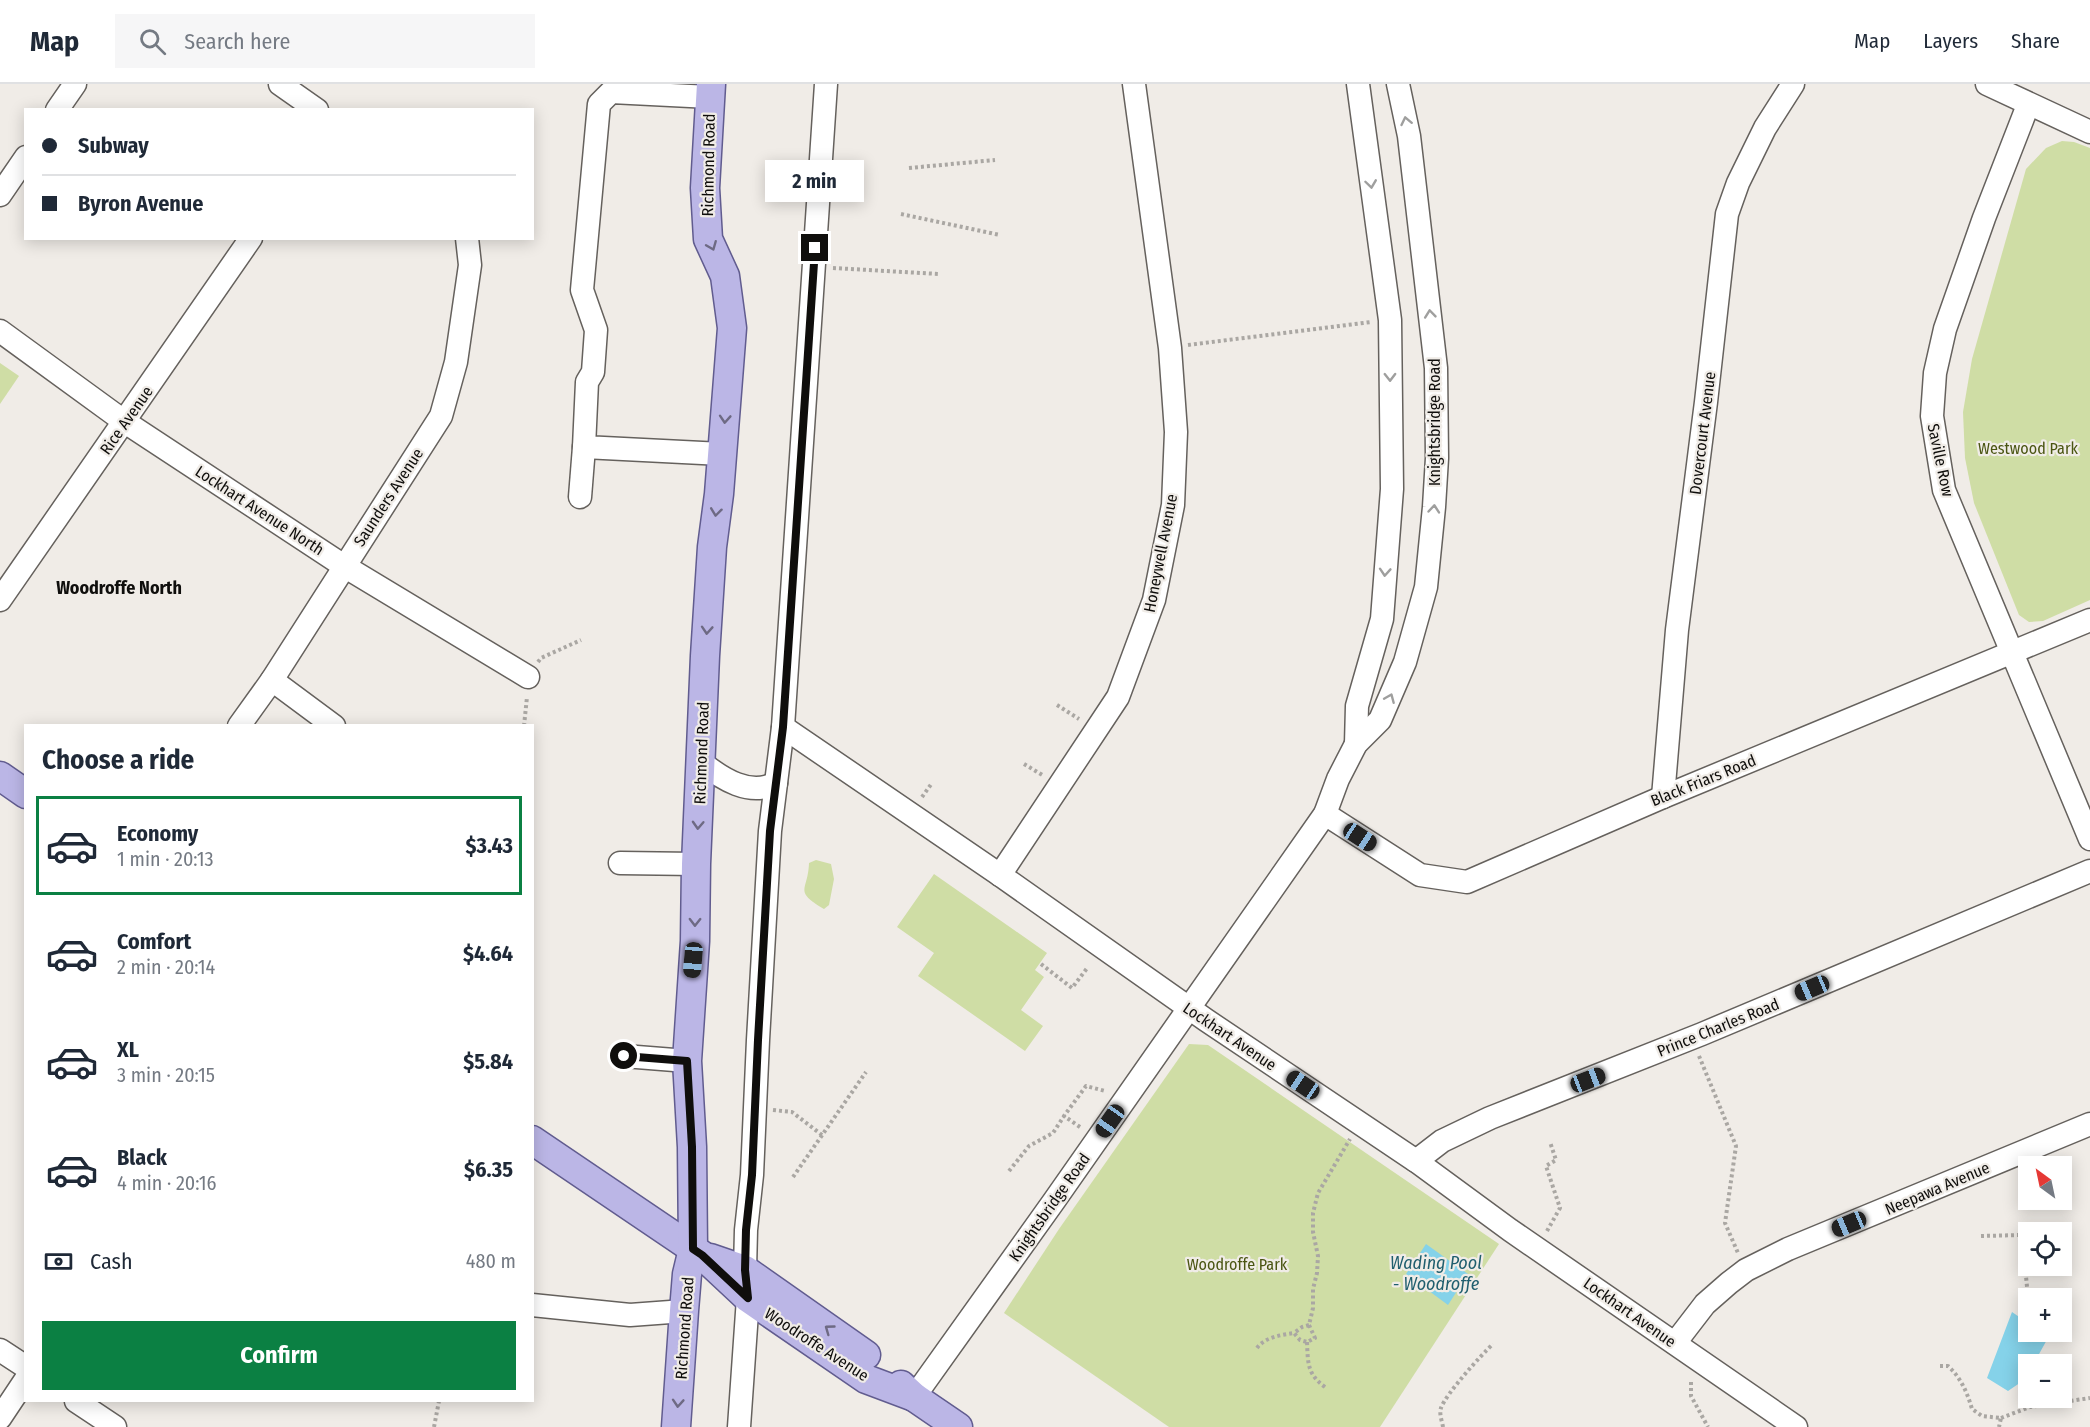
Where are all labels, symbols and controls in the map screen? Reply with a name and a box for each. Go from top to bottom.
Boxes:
search box [115,14,535,68]
text: Map [30,25,79,58]
icon: search [136,25,169,58]
text: Search here [184,28,290,55]
text: Map [1854,28,1890,54]
text: Layers [1923,28,1978,54]
text: Share [2011,28,2060,54]
street label: Richmond Road [698,113,719,217]
one-way arrow [1400,116,1413,126]
text: Subway [78,132,149,159]
callout: 2 min [766,161,864,203]
text: 2 min [792,169,837,193]
one-way arrow [1365,179,1377,188]
text: Byron Avenue [78,190,203,217]
route end [801,234,828,261]
one-way arrow [704,241,717,251]
one-way arrow [1425,310,1437,319]
street label: Knightsbridge Road [1425,358,1444,486]
street label: Dovercourt Avenue [1686,370,1719,496]
one-way arrow [1384,373,1396,382]
street label: Rice Avenue [96,382,157,458]
one-way arrow [719,414,732,423]
street label: Saville Row [1924,422,1958,499]
park label: Westwood Park [1978,439,2078,458]
street label: Saunders Avenue [350,445,427,550]
street label: Lockhart Avenue North [192,462,328,559]
street label: Honeywell Avenue [1140,492,1181,614]
one-way arrow [1427,504,1440,513]
one-way arrow [711,508,723,517]
one-way arrow [1379,568,1392,577]
district label: Woodroffe North [56,577,182,599]
one-way arrow [701,625,714,634]
one-way arrow [1383,693,1395,704]
street label: Richmond Road [690,701,713,805]
text: Choose a ride [42,744,194,776]
street label: Black Friars Road [1648,751,1759,810]
icon: car [45,819,99,873]
text: Economy [117,820,198,847]
one-way arrow [692,820,705,829]
car [1340,820,1380,854]
text: $3.43 [466,832,513,859]
text: 1 min · 20:13 [117,847,214,871]
one-way arrow [689,918,701,927]
icon: car [45,927,99,981]
text: Comfort [117,928,191,955]
text: $4.64 [463,940,513,967]
car [682,941,704,979]
text: 2 min · 20:14 [117,955,215,979]
car [1792,973,1832,1003]
street label: Prince Charles Road [1654,994,1782,1061]
street label: Lockhart Avenue [1179,998,1280,1075]
icon: car [45,1035,99,1089]
text: XL [117,1036,139,1063]
route start [610,1042,637,1069]
text: $5.84 [463,1048,513,1075]
text: 3 min · 20:15 [117,1063,215,1087]
car [1568,1065,1608,1095]
car [1283,1067,1323,1103]
car [1092,1101,1128,1141]
icon: car [45,1143,99,1197]
text: Black [117,1144,167,1171]
street label: Knightsbridge Road [1005,1150,1094,1265]
text: $6.35 [464,1156,513,1183]
north arrow [2018,1156,2072,1210]
map controls [2018,1156,2072,1408]
street label: Neepawa Avenue [1882,1158,1992,1219]
text: 4 min · 20:16 [117,1171,216,1195]
car [1829,1209,1869,1239]
button: locate [2018,1222,2072,1276]
icon: cash [42,1245,75,1278]
text: Cash [90,1248,133,1275]
text: 480 m [466,1249,516,1273]
water label: Wading Pool - Woodroffe [1390,1252,1482,1295]
park label: Woodroffe Park [1187,1255,1288,1274]
street label: Lockhart Avenue [1580,1274,1680,1351]
street label: Richmond Road [671,1276,698,1380]
button: + [2018,1288,2072,1342]
street label: Woodroffe Avenue [761,1304,872,1385]
button: Confirm [42,1321,516,1390]
one-way arrow [824,1325,835,1336]
button: − [2018,1354,2072,1408]
one-way arrow [672,1398,685,1407]

